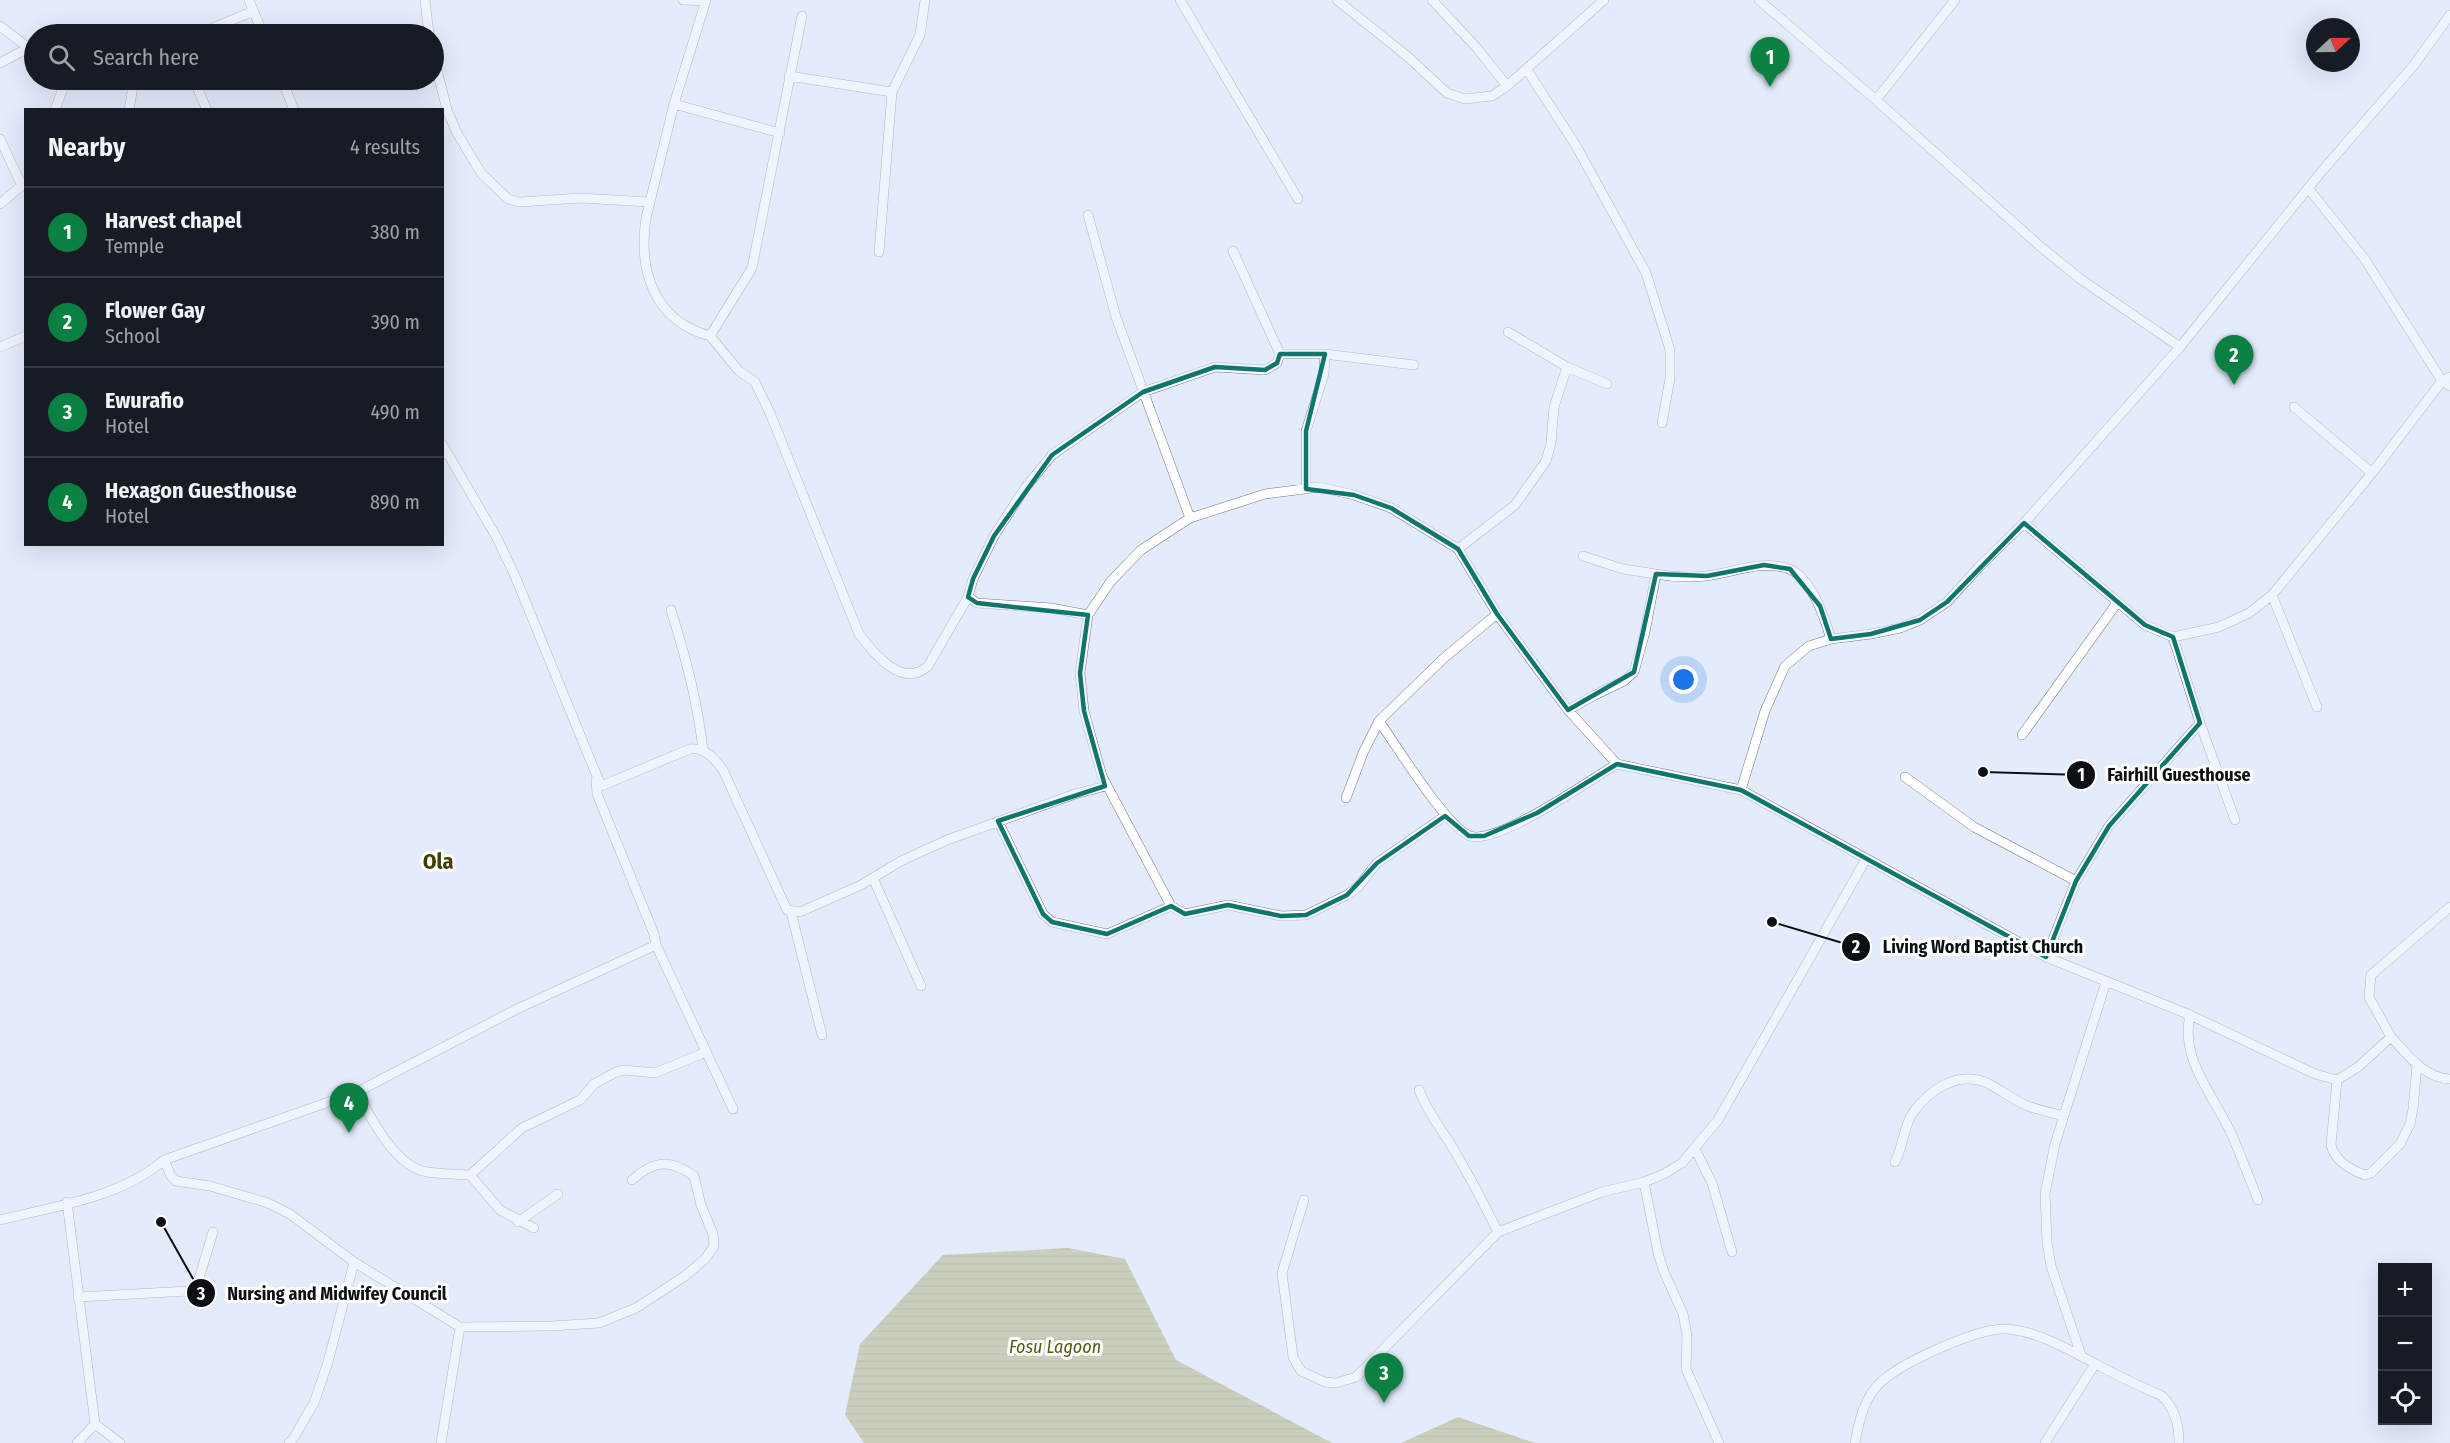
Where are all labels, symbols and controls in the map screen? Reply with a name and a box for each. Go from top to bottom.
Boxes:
north arrow [2306,18,2360,72]
search box [24,24,444,90]
pin: 1 [1750,38,1790,87]
icon: search [45,41,78,74]
text: Search here [93,44,199,71]
text: Nearby [48,132,125,163]
text: 4 results [350,135,420,159]
text: Harvest chapel [105,207,242,234]
text: 1 [63,220,72,244]
text: 380 m [370,220,420,244]
text: Temple [105,234,164,258]
text: Flower Gay [105,297,205,324]
text: 2 [63,310,72,334]
text: 390 m [371,310,420,334]
text: School [105,324,160,348]
pin: 2 [2214,336,2254,385]
text: Ewurafio [105,387,184,414]
text: 3 [63,400,72,424]
text: 490 m [370,400,420,424]
text: Hotel [105,414,149,438]
text: Hexagon Guesthouse [105,477,297,504]
text: 4 [62,490,73,514]
text: 890 m [370,490,420,514]
text: Hotel [105,504,149,528]
your location [1669,665,1698,694]
callout: Fairhill Guesthouse [2066,757,2263,793]
text: 1 [2077,764,2085,786]
text: Fairhill Guesthouse [2107,764,2251,786]
district label: Ola [423,848,453,875]
callout: Living Word Baptist Church [1841,929,2095,965]
text: 2 [1851,936,1860,958]
text: Living Word Baptist Church [1883,936,2083,958]
pin: 4 [330,1084,368,1133]
map controls [2378,1263,2432,1425]
button: + [2378,1263,2432,1317]
callout: Nursing and Midwifey Council [186,1275,459,1311]
text: 3 [196,1283,206,1305]
text: Nursing and Midwifey Council [227,1283,447,1305]
button: − [2378,1317,2432,1371]
water label: Fosu Lagoon [1009,1336,1101,1358]
pin: 3 [1364,1354,1404,1403]
button: locate [2378,1371,2432,1425]

